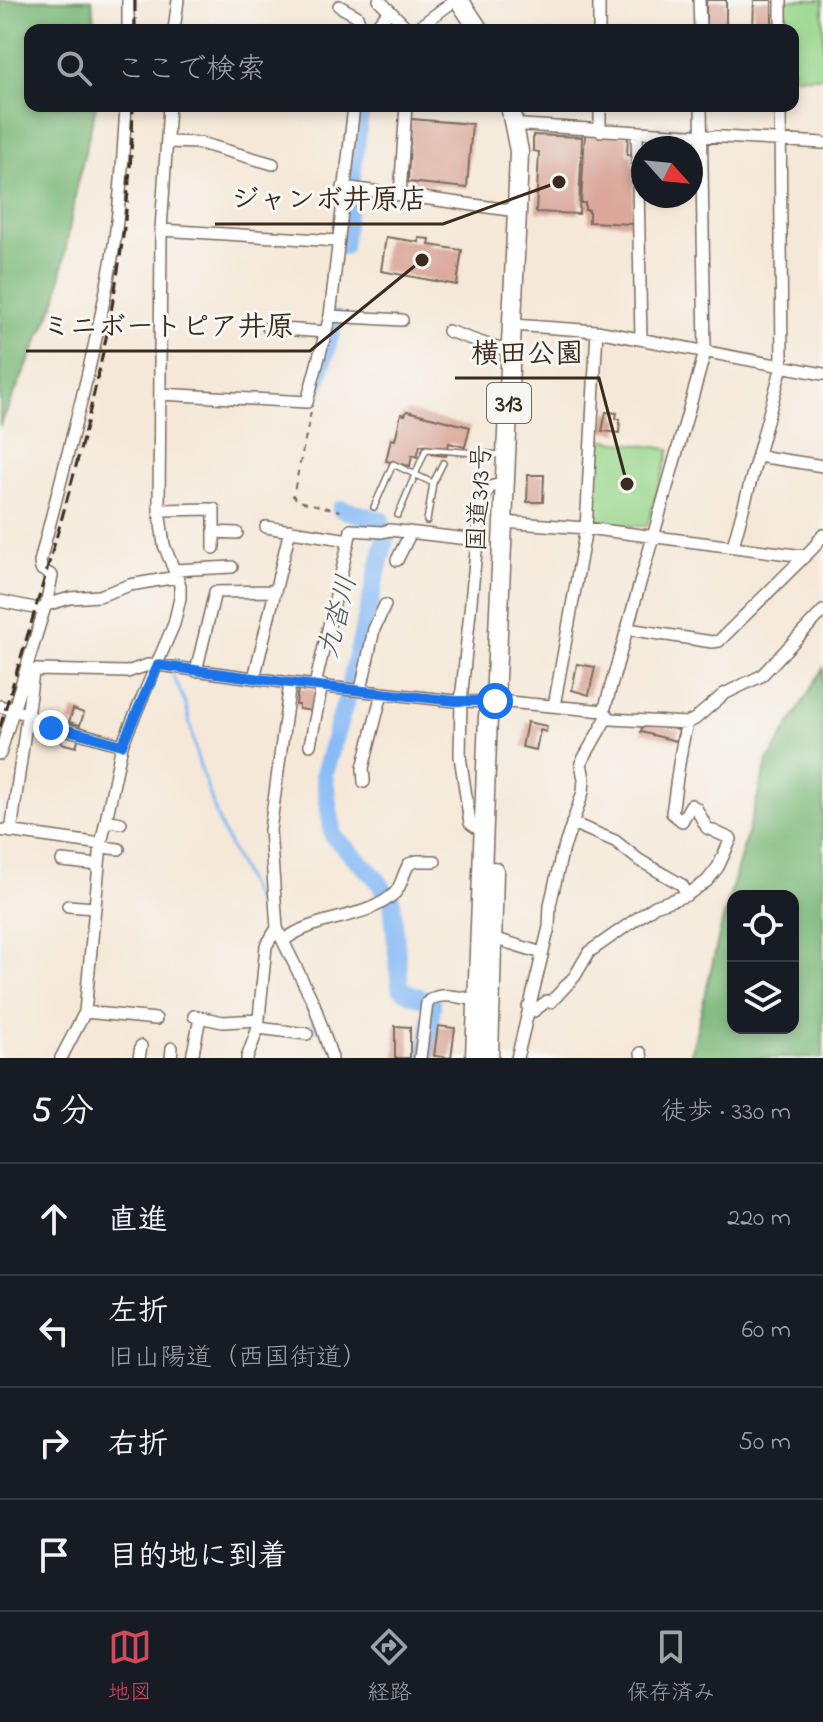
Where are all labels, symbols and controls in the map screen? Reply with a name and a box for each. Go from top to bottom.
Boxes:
search box [24,24,799,112]
icon: search [52,46,96,90]
text: ここで検索 [116,49,266,93]
north arrow [631,136,703,208]
callout: ジャンボ井原店 [215,172,443,224]
text: ジャンボ井原店 [231,181,427,222]
callout: ミニボートピア井原 [26,299,310,351]
text: ミニボートピア井原 [42,308,294,349]
callout: 横田公園 [455,326,599,378]
text: 横田公園 [471,335,583,376]
road number: 313 [487,383,531,423]
street label: 国道313号 [459,443,503,553]
water label: 九沓川 [309,571,369,663]
route start [477,683,513,719]
route end [33,710,69,746]
map controls [727,890,799,1034]
button: locate [727,890,799,962]
button: layers [727,962,799,1034]
text: 5 分 [32,1088,94,1138]
text: 徒歩 · 330 m [661,1094,791,1132]
icon: ahead [32,1197,76,1241]
text: 直進 [108,1200,168,1244]
text: 220 m [727,1200,791,1238]
text: 左折 [108,1291,168,1335]
icon: left [32,1309,76,1353]
text: 60 m [742,1312,791,1350]
text: 旧山陽道（西国街道） [108,1340,368,1378]
icon: right [32,1421,76,1465]
text: 右折 [108,1424,168,1468]
text: 50 m [738,1424,791,1462]
icon: arrive [32,1533,76,1577]
text: 目的地に到着 [108,1536,288,1580]
tab: 地図 [108,1625,152,1710]
tab: 経路 [367,1625,411,1710]
tab: 保存済み [627,1625,715,1710]

